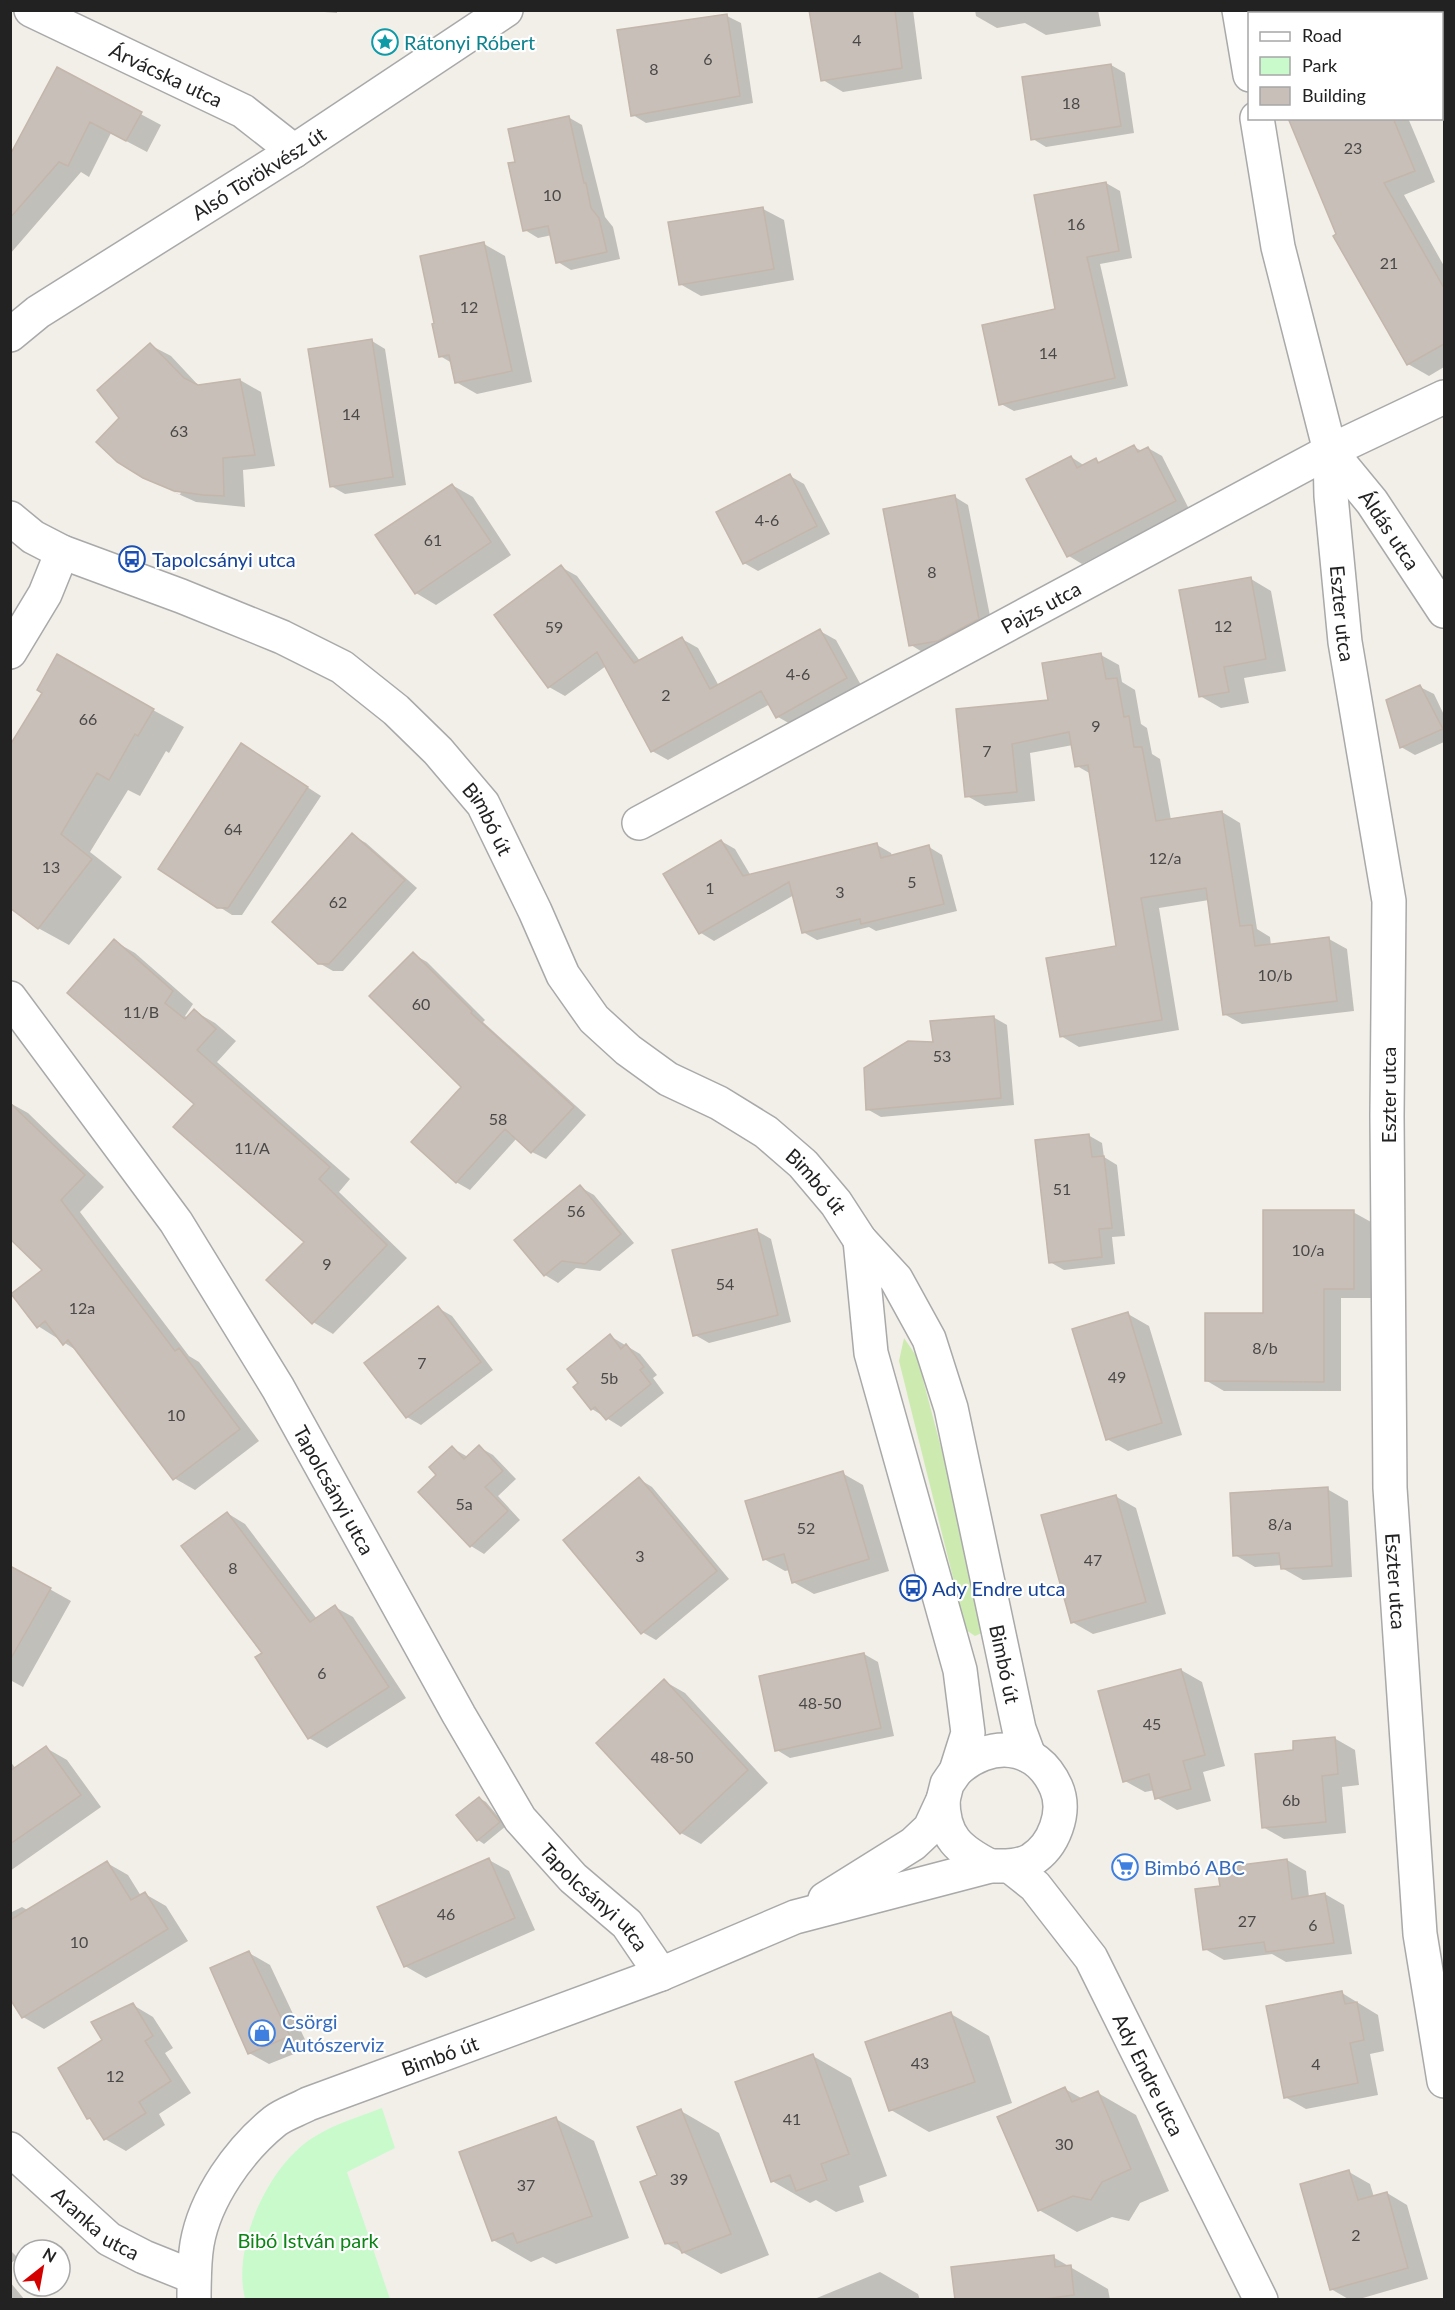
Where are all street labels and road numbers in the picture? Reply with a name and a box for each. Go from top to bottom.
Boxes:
street label: Árvácska utca [106,37,227,112]
street label: Alsó Törökvész út [187,121,330,224]
street label: Áldás utca [1355,485,1425,574]
street label: Eszter utca [1326,564,1360,663]
street label: Pajzs utca [996,576,1085,638]
street label: Bimbó út [458,777,518,859]
street label: Eszter utca [1376,1047,1400,1143]
street label: Bimbó út [781,1143,852,1218]
street label: Tapolcsányi utca [289,1421,380,1559]
street label: Eszter utca [1381,1532,1411,1630]
street label: Bimbó út [985,1622,1025,1706]
street label: Tapolcsányi utca [535,1838,654,1955]
street label: Ady Endre utca [1108,2009,1189,2140]
street label: Bimbó út [398,2030,481,2081]
street label: Aranka utca [48,2182,143,2265]

